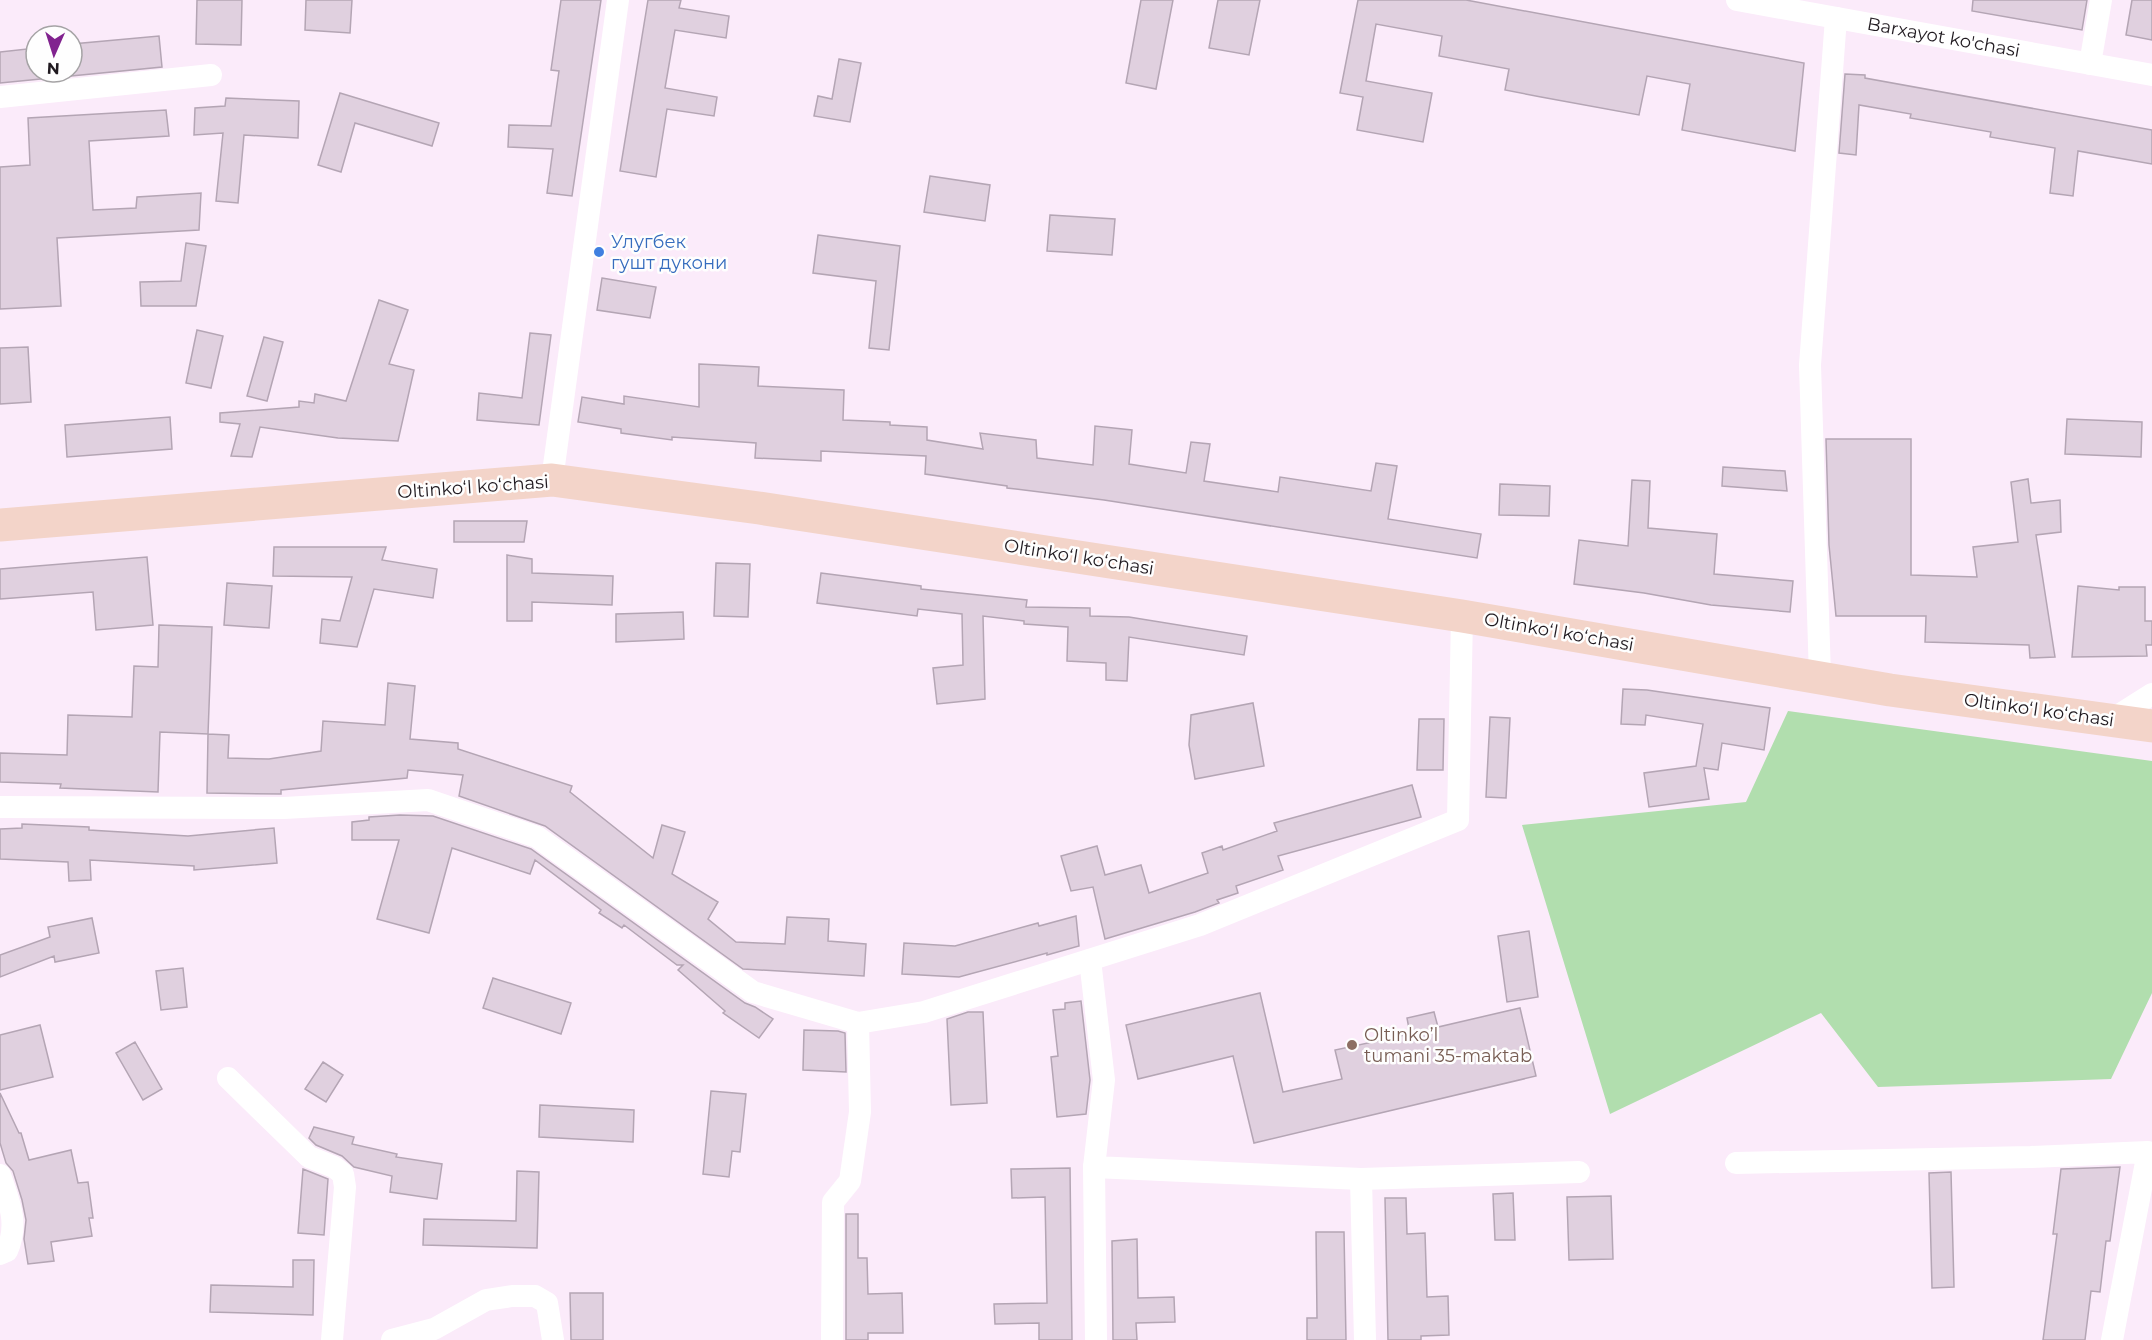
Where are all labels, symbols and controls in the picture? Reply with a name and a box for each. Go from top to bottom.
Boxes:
street label: Barxayot ko'chasi [1865,13,2022,62]
north arrow [24,24,84,84]
text: N [46,59,60,78]
place label: Улугбек гушт дукони [611,231,727,274]
marker: Улугбек гушт дукони [592,245,606,259]
street label: Oltinkoʻl koʻchasi [397,471,549,503]
street label: Oltinkoʻl koʻchasi [1002,534,1156,580]
street label: Oltinkoʻl koʻchasi [1482,608,1636,656]
street label: Oltinkoʻl koʻchasi [1962,689,2116,731]
place label: Oltinko’l tumani 35-maktab [1364,1024,1532,1067]
marker: Oltinko’l tumani 35-maktab [1345,1038,1359,1052]

